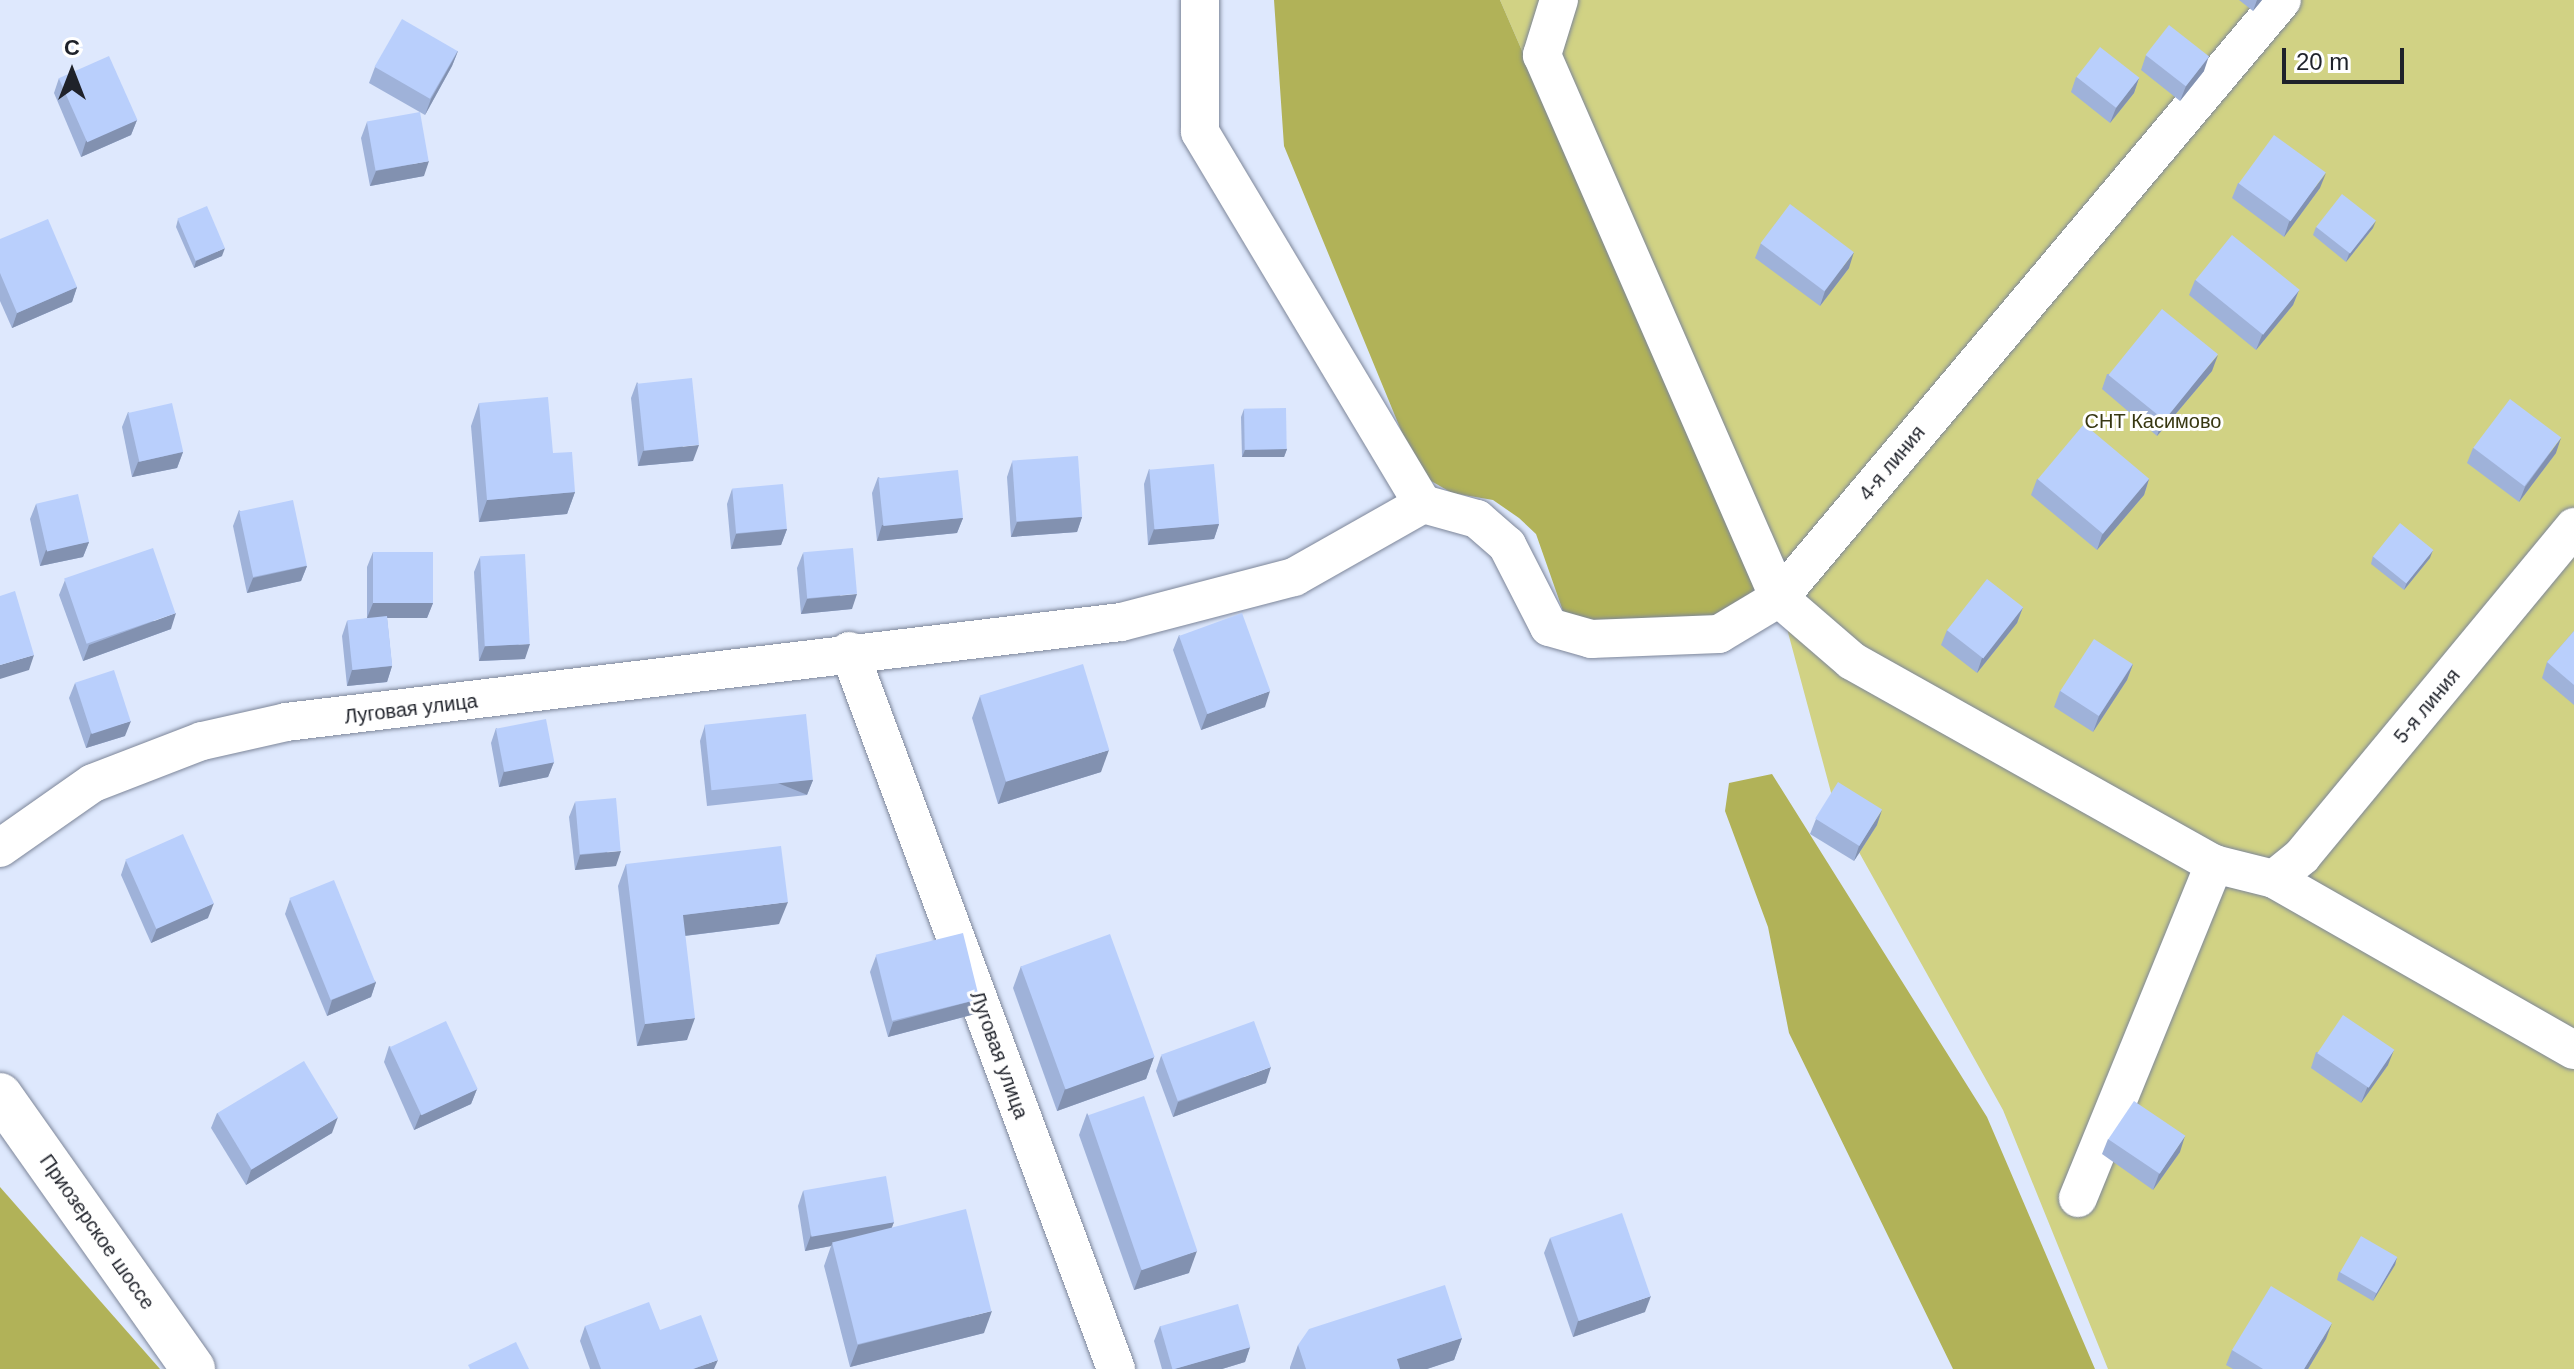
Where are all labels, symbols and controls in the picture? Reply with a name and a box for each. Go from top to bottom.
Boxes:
north arrow [32,32,112,112]
scale bar [2286,32,2408,82]
text: С [64,35,80,60]
text: 20 m [2296,48,2349,75]
park label: СНТ Касимово [2084,409,2222,433]
street label: 4-я линия [1854,421,1930,505]
street label: 5-я линия [2389,664,2465,748]
street label: Луговая улица [343,689,479,729]
street label: Луговая улица [965,988,1033,1122]
street label: Приозерское шоссе [34,1150,160,1314]

